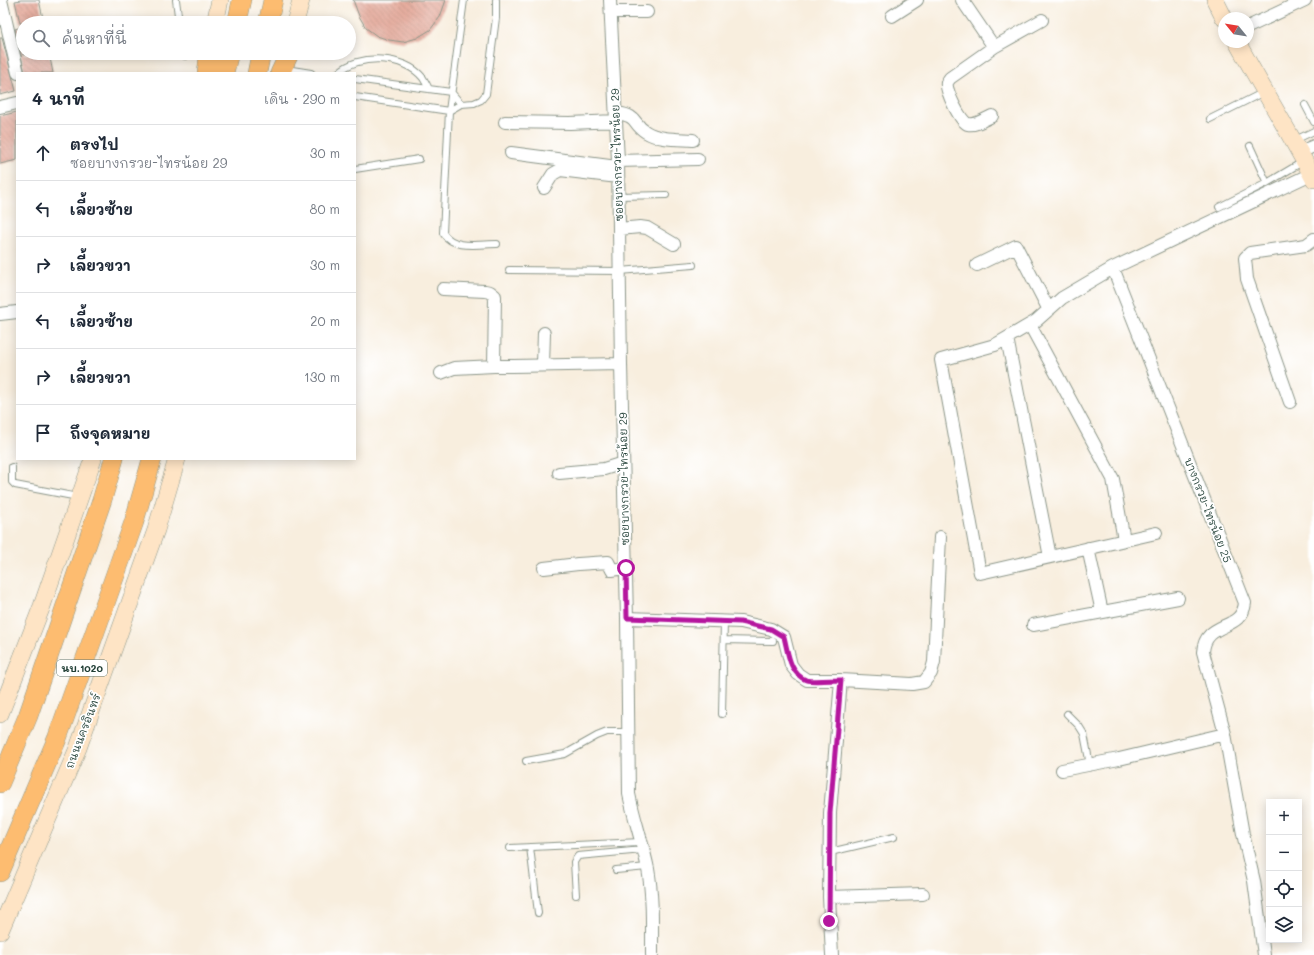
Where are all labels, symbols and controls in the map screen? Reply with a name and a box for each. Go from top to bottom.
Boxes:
north arrow [1218,12,1254,48]
search box [16,16,356,60]
icon: search [30,27,52,49]
text: ค้นหาที่นี่ [62,28,127,48]
text: 4 นาที [32,87,85,109]
street label: ซอยบางกรวย-ไทรน้อย 29 [607,88,626,222]
text: เดิน · 290 m [264,90,340,107]
text: ตรงไป [70,134,119,154]
icon: ahead [32,142,54,164]
text: 30 m [310,144,340,161]
text: ซอยบางกรวย-ไทรน้อย 29 [70,154,227,171]
icon: left [32,198,54,220]
text: เลี้ยวซ้าย [70,199,133,219]
text: 80 m [310,200,340,217]
icon: right [32,254,54,276]
text: เลี้ยวขวา [70,255,131,275]
text: 30 m [310,256,340,273]
icon: left [32,310,54,332]
text: เลี้ยวซ้าย [70,311,133,331]
text: 20 m [310,312,340,329]
icon: right [32,366,54,388]
text: เลี้ยวขวา [70,367,131,387]
text: 130 m [304,368,340,385]
street label: ซอยบางกรวย-ไทรน้อย 29 [615,412,632,546]
icon: arrive [32,422,54,444]
text: ถึงจุดหมาย [70,423,150,443]
street label: บางกรวย-ไทรน้อย 25 [1181,455,1235,565]
route start [617,559,635,577]
road number: นบ.1020 [57,660,107,676]
street label: ถนนนครอินทร์ [61,691,104,771]
map controls [1266,799,1302,943]
button: + [1266,799,1302,835]
button: − [1266,835,1302,871]
button: locate [1266,871,1302,907]
button: layers [1266,907,1302,943]
route end [820,912,838,930]

